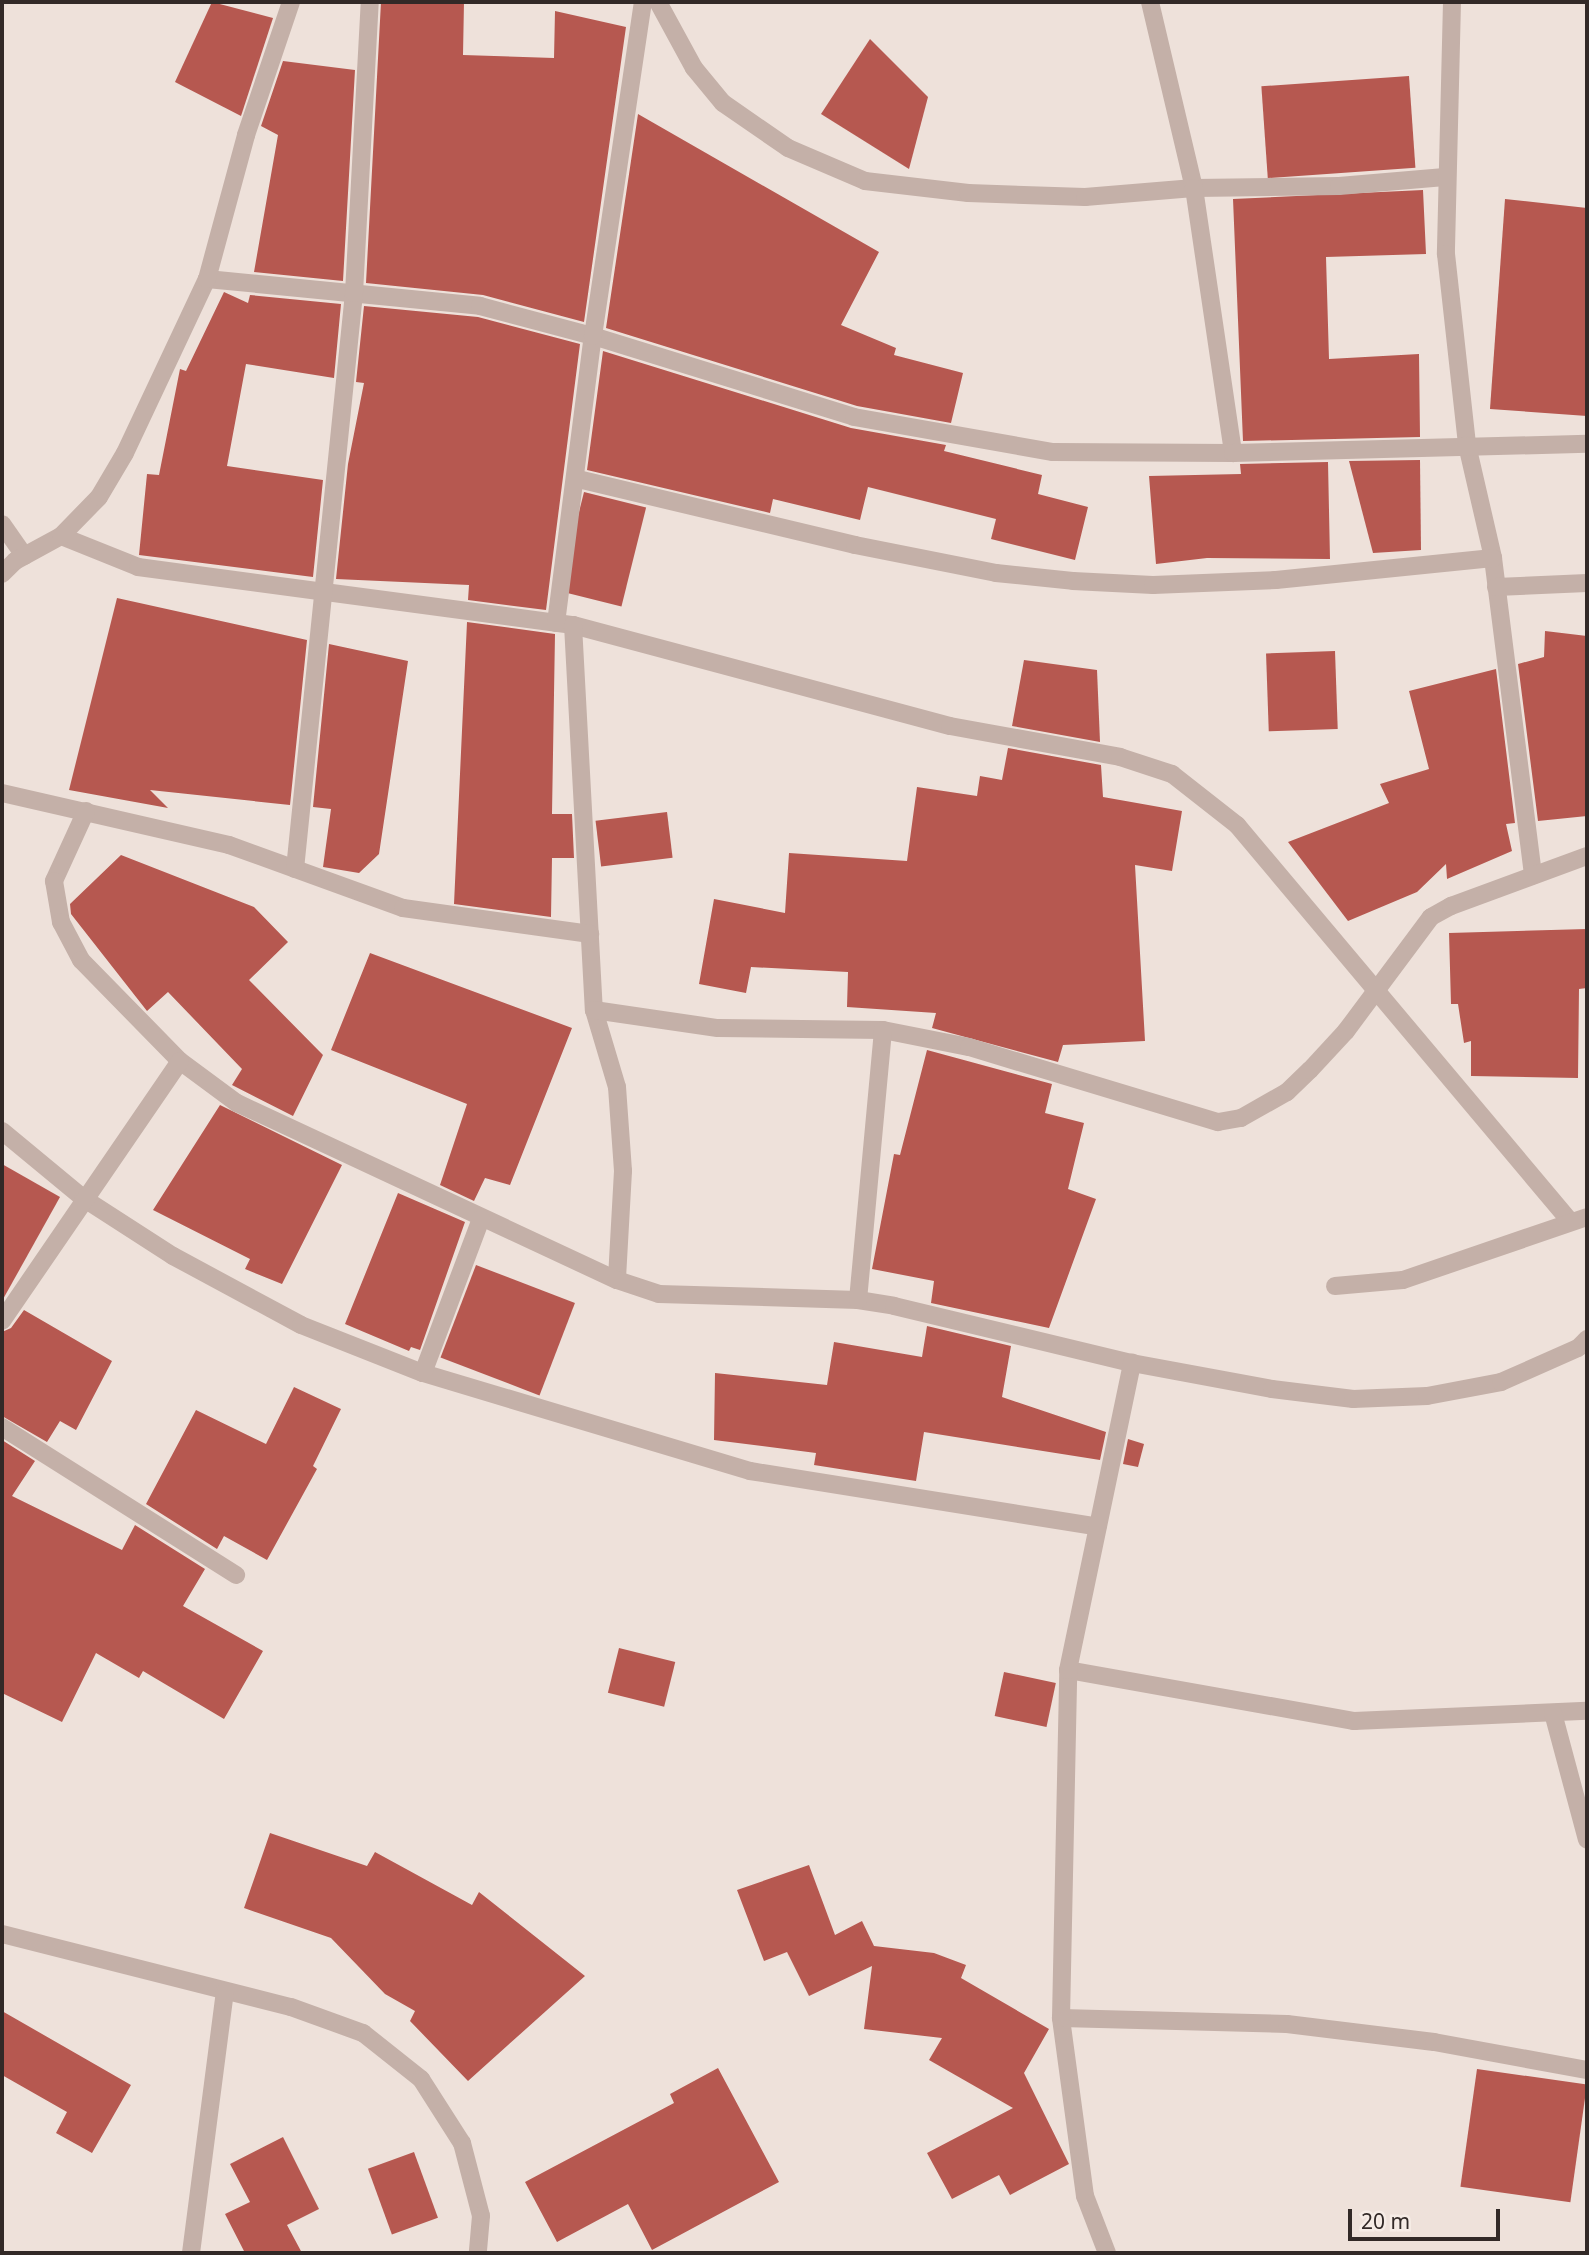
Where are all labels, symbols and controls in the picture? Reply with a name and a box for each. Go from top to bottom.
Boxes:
scale bar [1351,2196,1503,2240]
text: 20 m [1361,2207,1410,2235]

